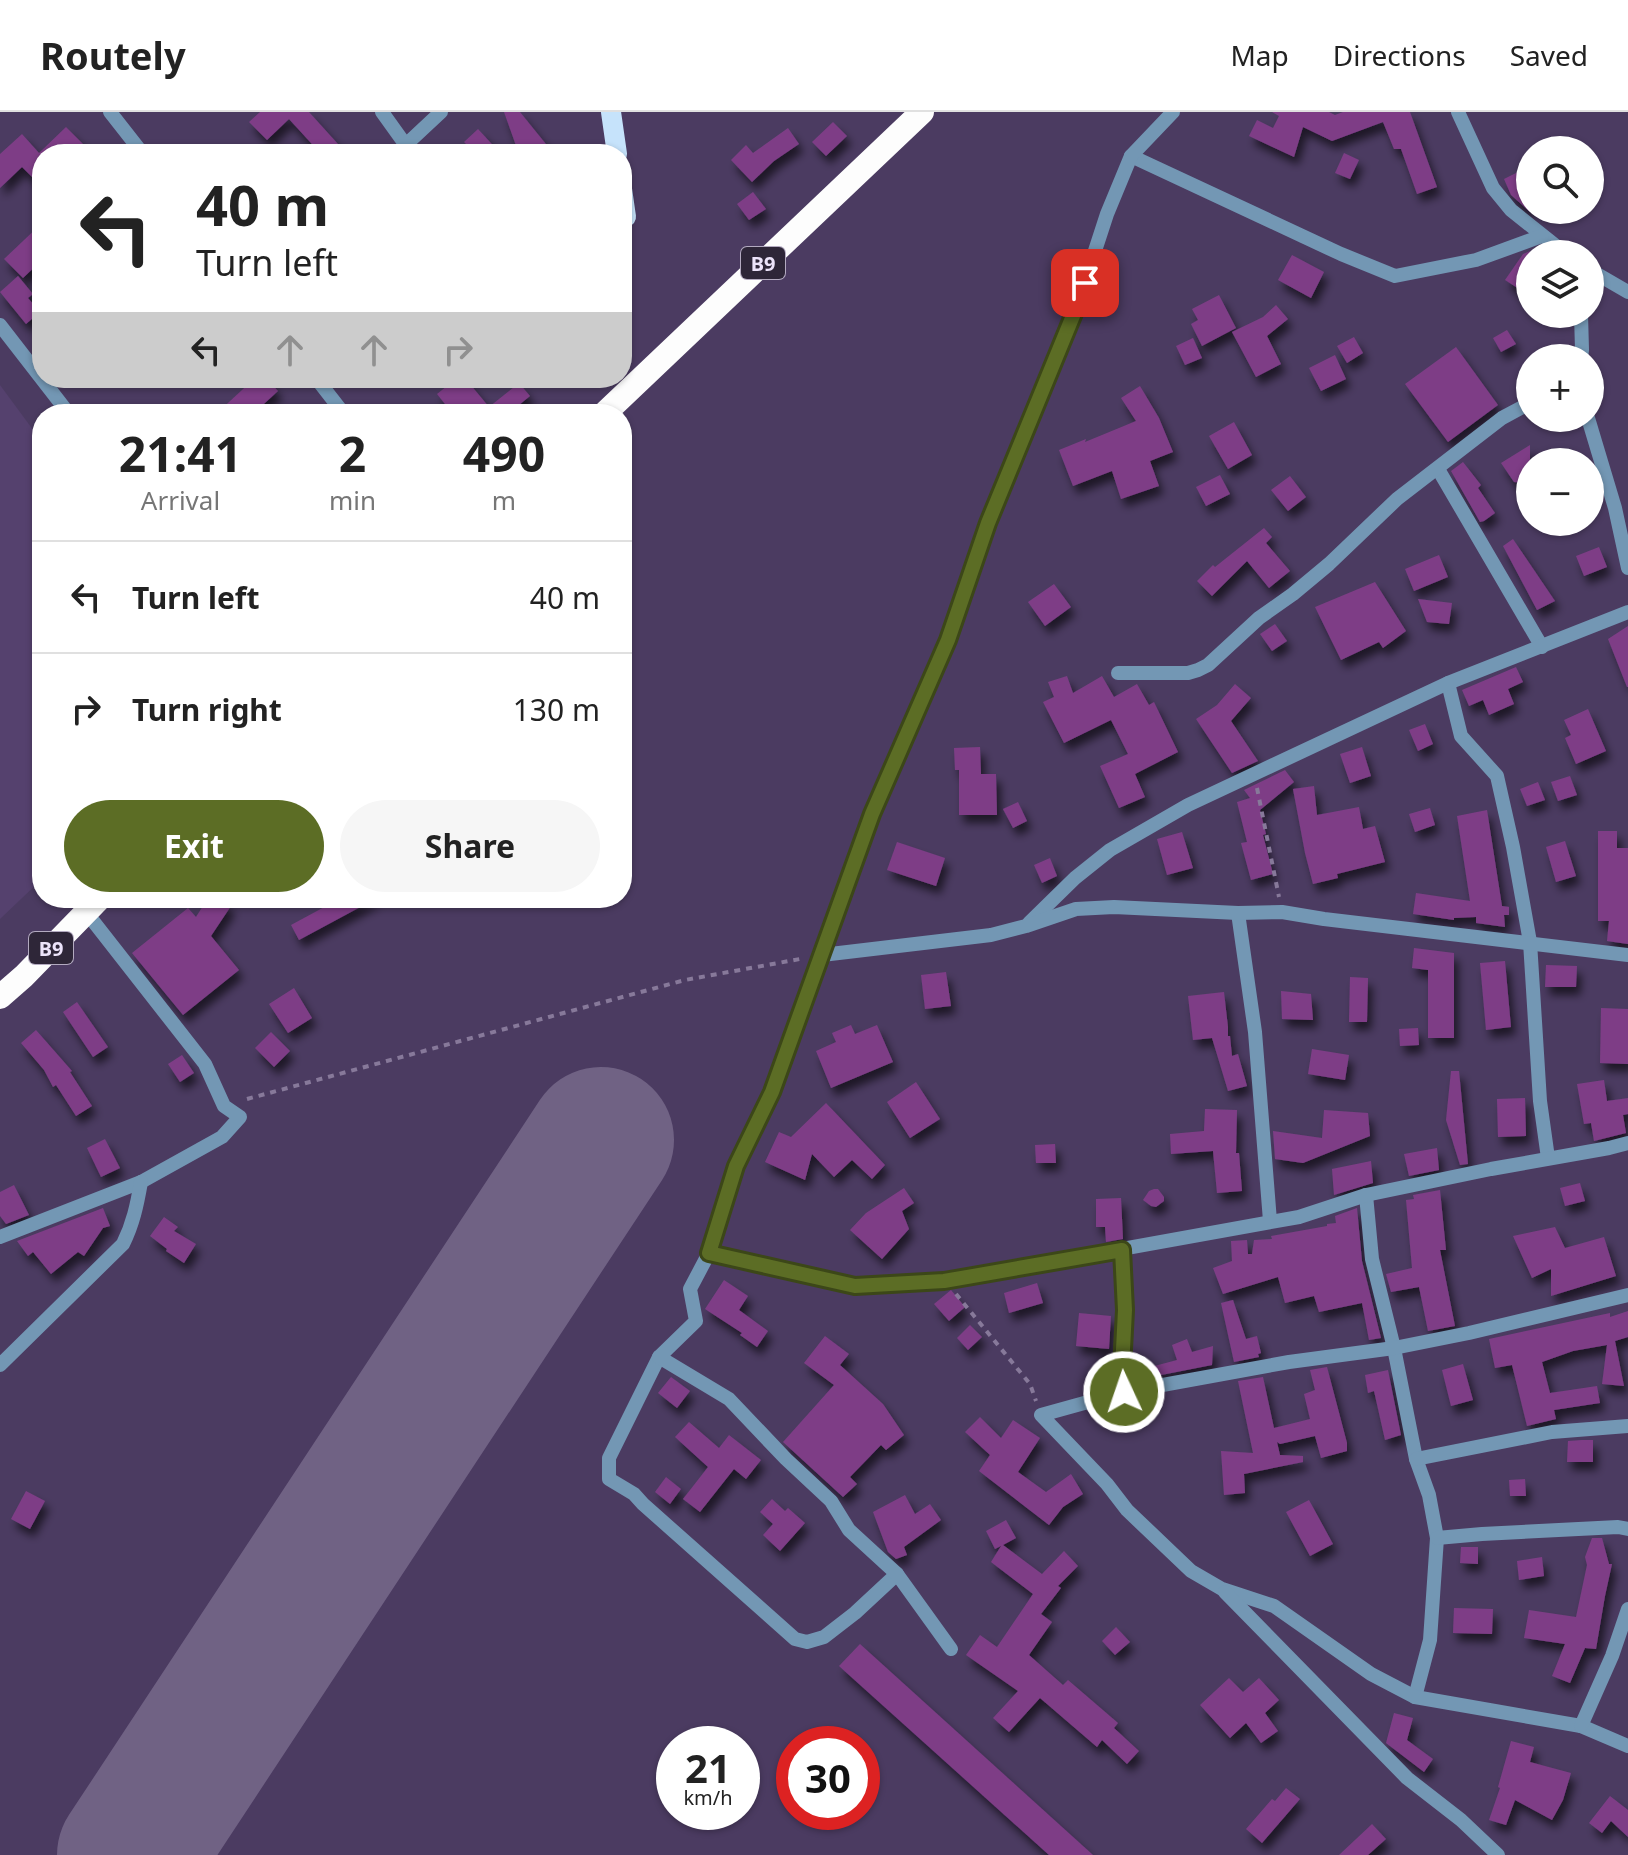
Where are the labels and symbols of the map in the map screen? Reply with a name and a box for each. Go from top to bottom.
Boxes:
road number: B9 [741,247,785,279]
pin [1051,249,1119,317]
road number: B9 [29,932,73,964]
position arrow [1082,1350,1166,1434]
speed limit sign: 30 [776,1726,880,1830]

